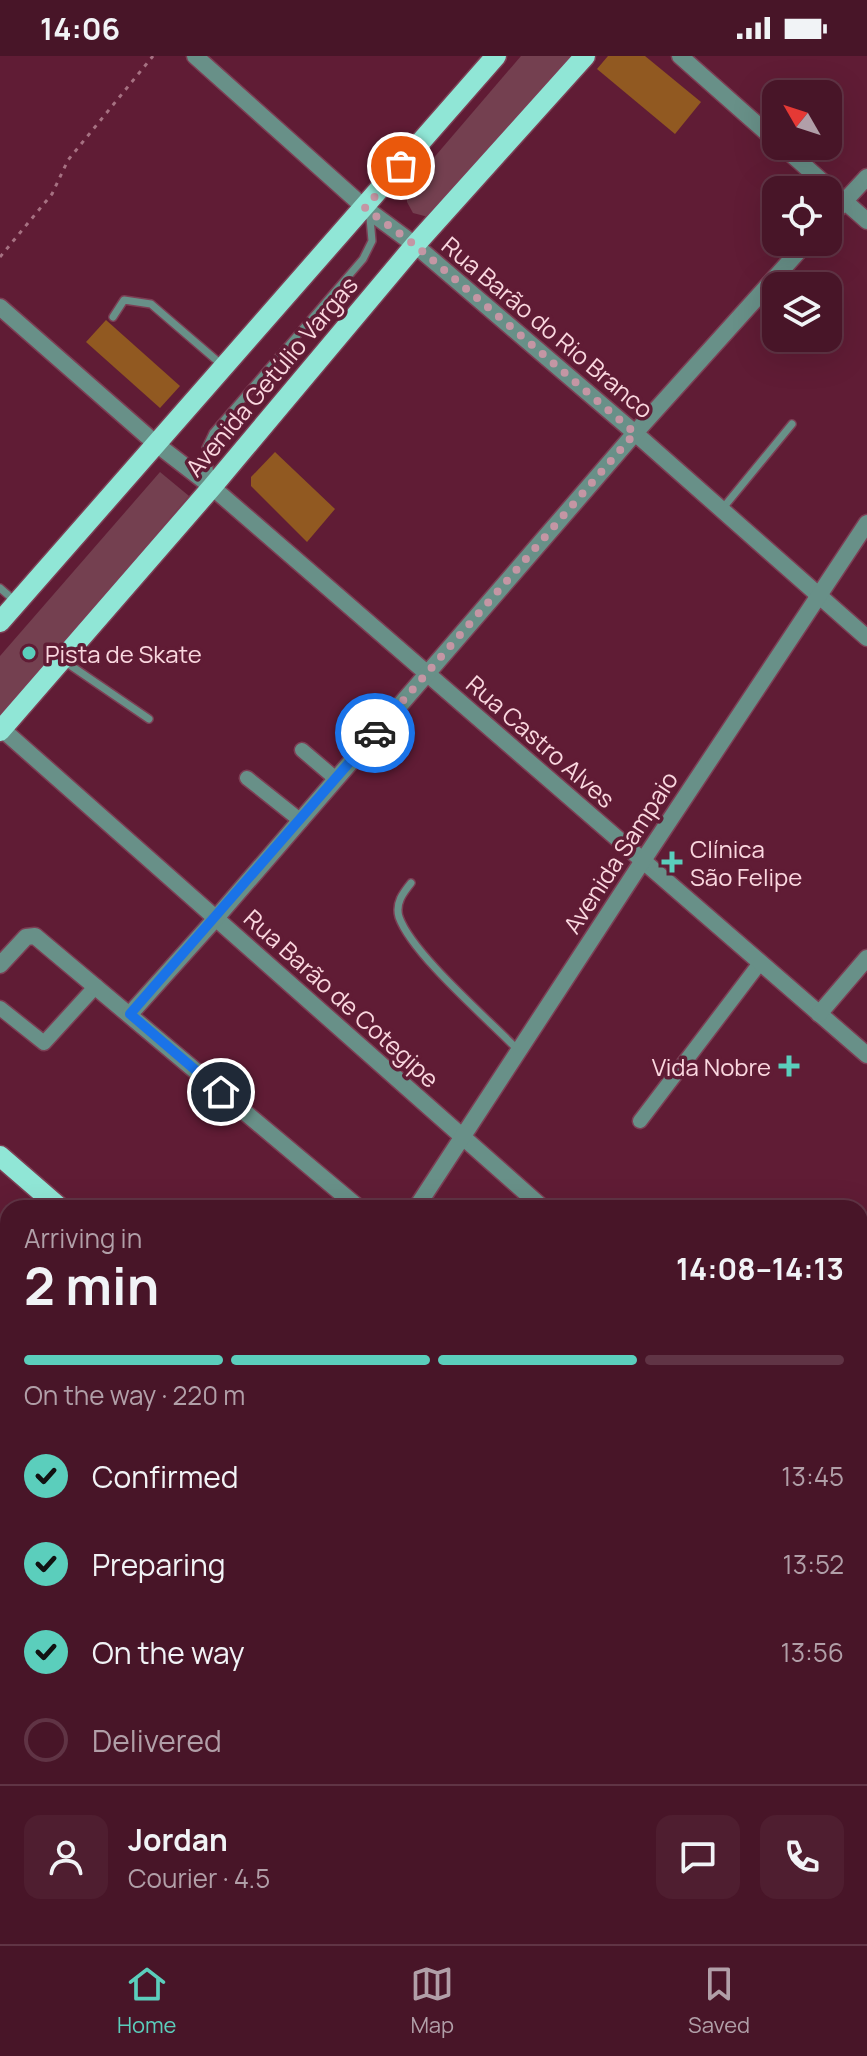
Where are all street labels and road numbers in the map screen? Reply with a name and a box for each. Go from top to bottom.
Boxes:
street label: Rua Barão do Rio Branco [435,229,661,425]
street label: Avenida Getúlio Vargas [177,269,365,483]
street label: Rua Castro Alves [460,667,622,815]
street label: Avenida Sampaio [555,764,685,940]
street label: Rua Barão de Cotegipe [237,902,447,1094]

